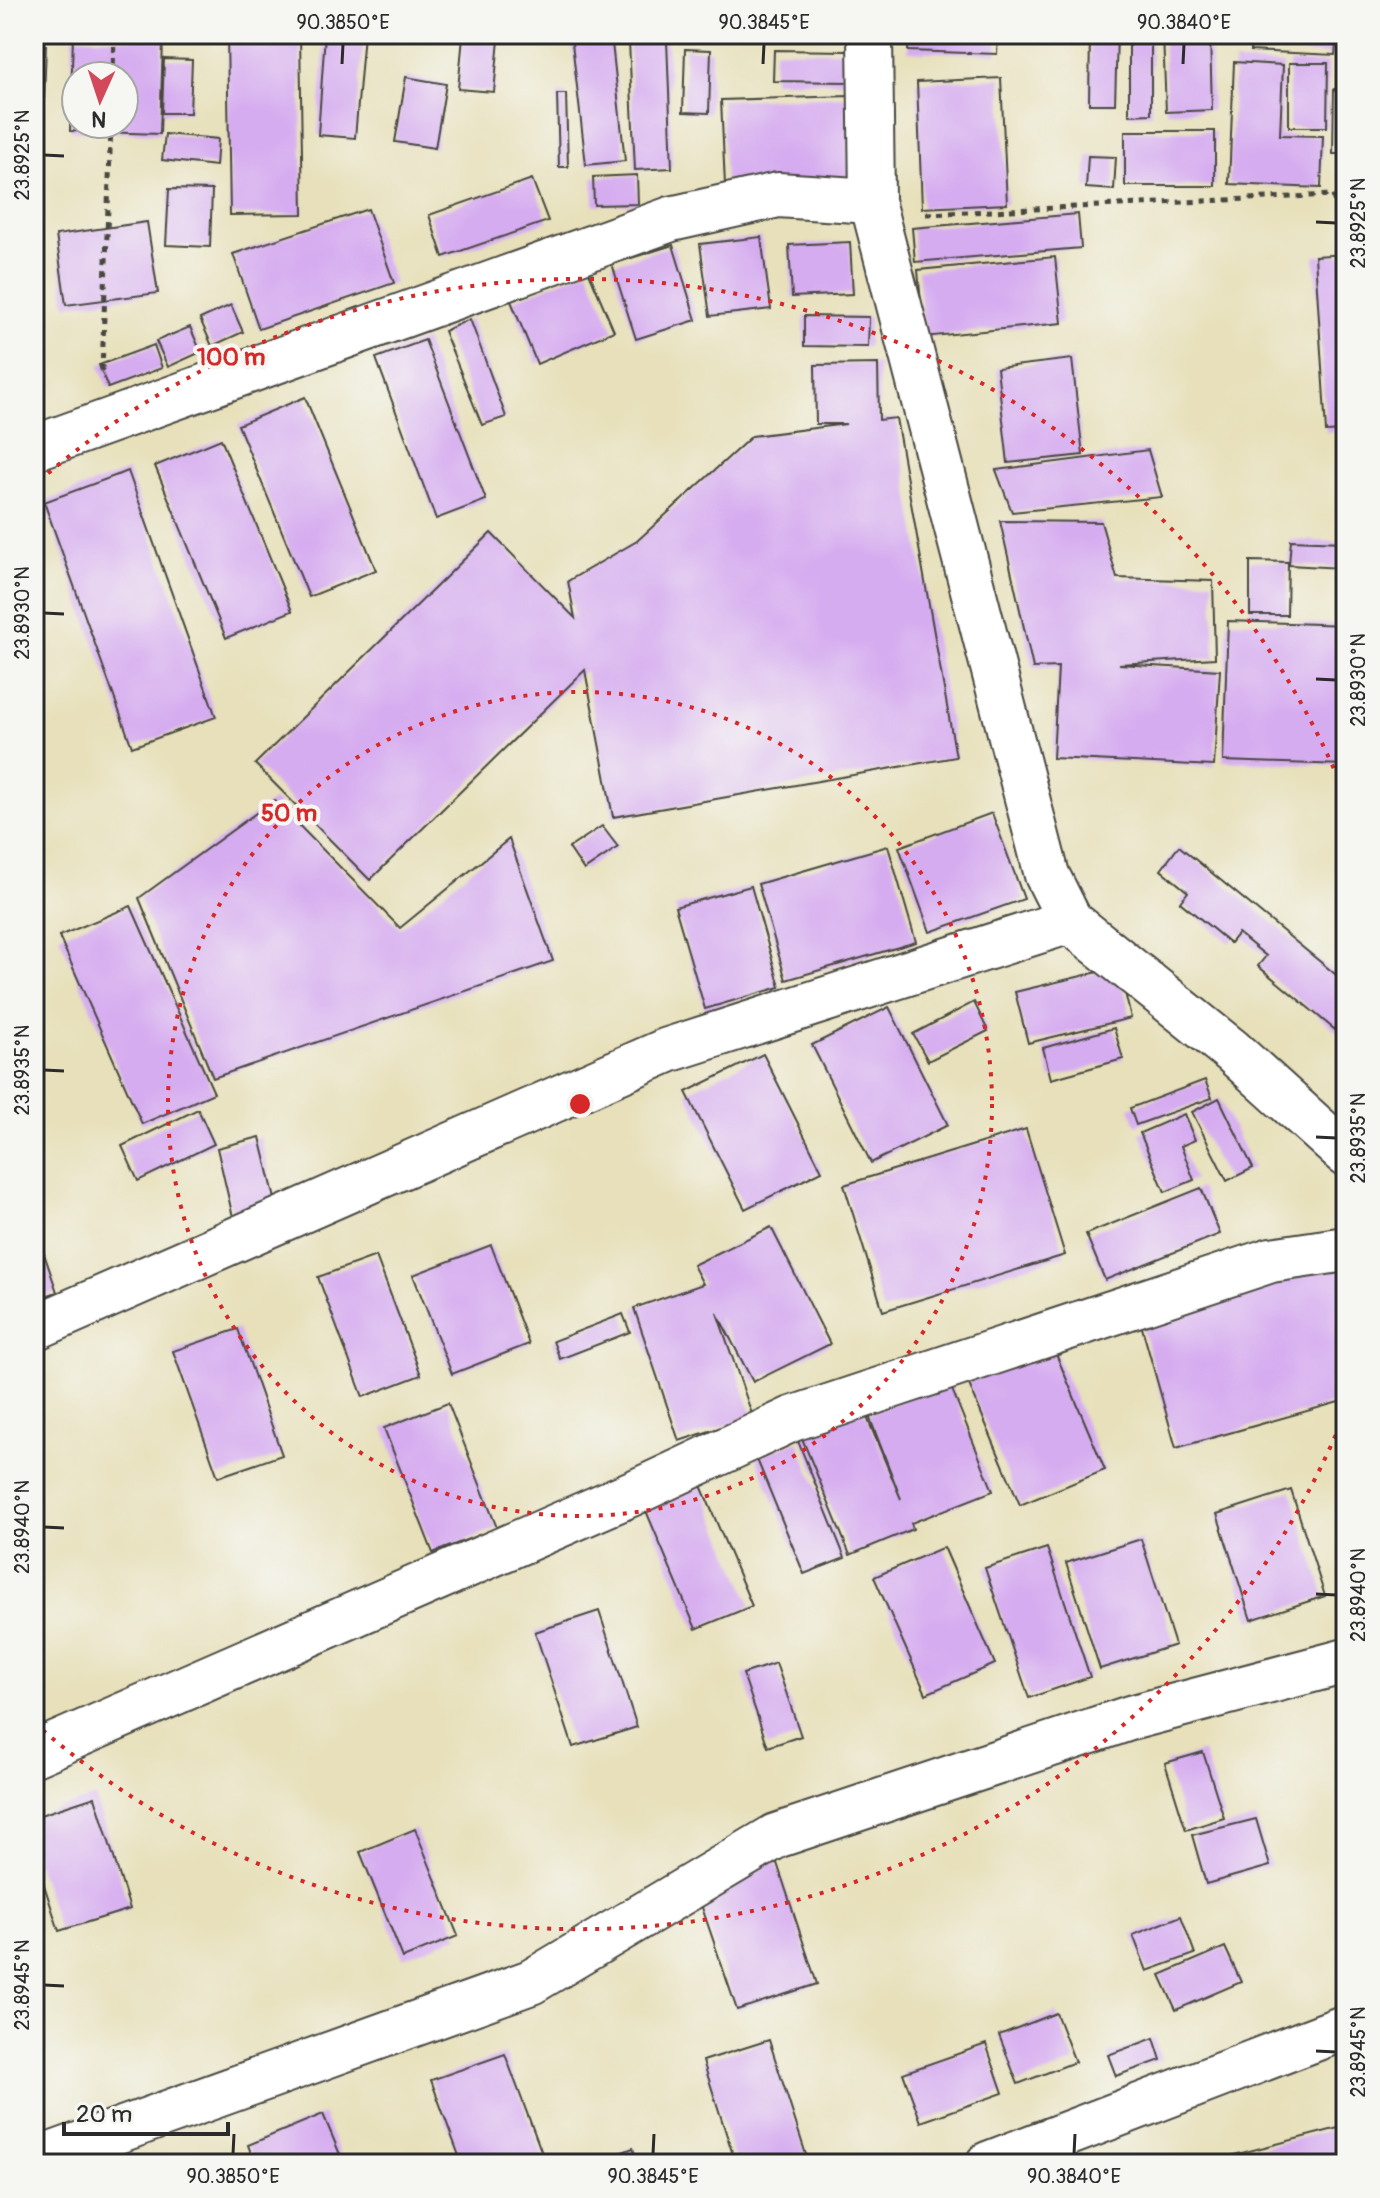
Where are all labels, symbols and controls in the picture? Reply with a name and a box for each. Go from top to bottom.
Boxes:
text: 90.3850°E [296,10,390,35]
text: 90.3845°E [718,10,810,35]
text: 90.3840°E [1137,10,1231,35]
north arrow [60,60,140,140]
text: N [91,105,107,133]
text: 23.8925°N [10,110,35,200]
text: 23.8925°N [1346,178,1371,268]
text: 100 m [197,343,265,372]
text: 23.8930°N [10,566,35,660]
text: 23.8930°N [1346,633,1371,727]
text: 50 m [261,799,317,828]
text: 23.8935°N [10,1025,35,1115]
centre of rings [566,1090,594,1118]
text: 23.8935°N [1346,1093,1371,1183]
text: 23.8940°N [10,1480,35,1574]
text: 23.8940°N [1346,1548,1371,1642]
text: 23.8945°N [10,1939,35,2031]
text: 23.8945°N [1346,2006,1371,2098]
scale bar [64,2086,228,2136]
text: 20 m [76,2100,132,2129]
text: 90.3850°E [186,2164,280,2189]
text: 90.3845°E [607,2164,699,2189]
text: 90.3840°E [1027,2164,1121,2189]

